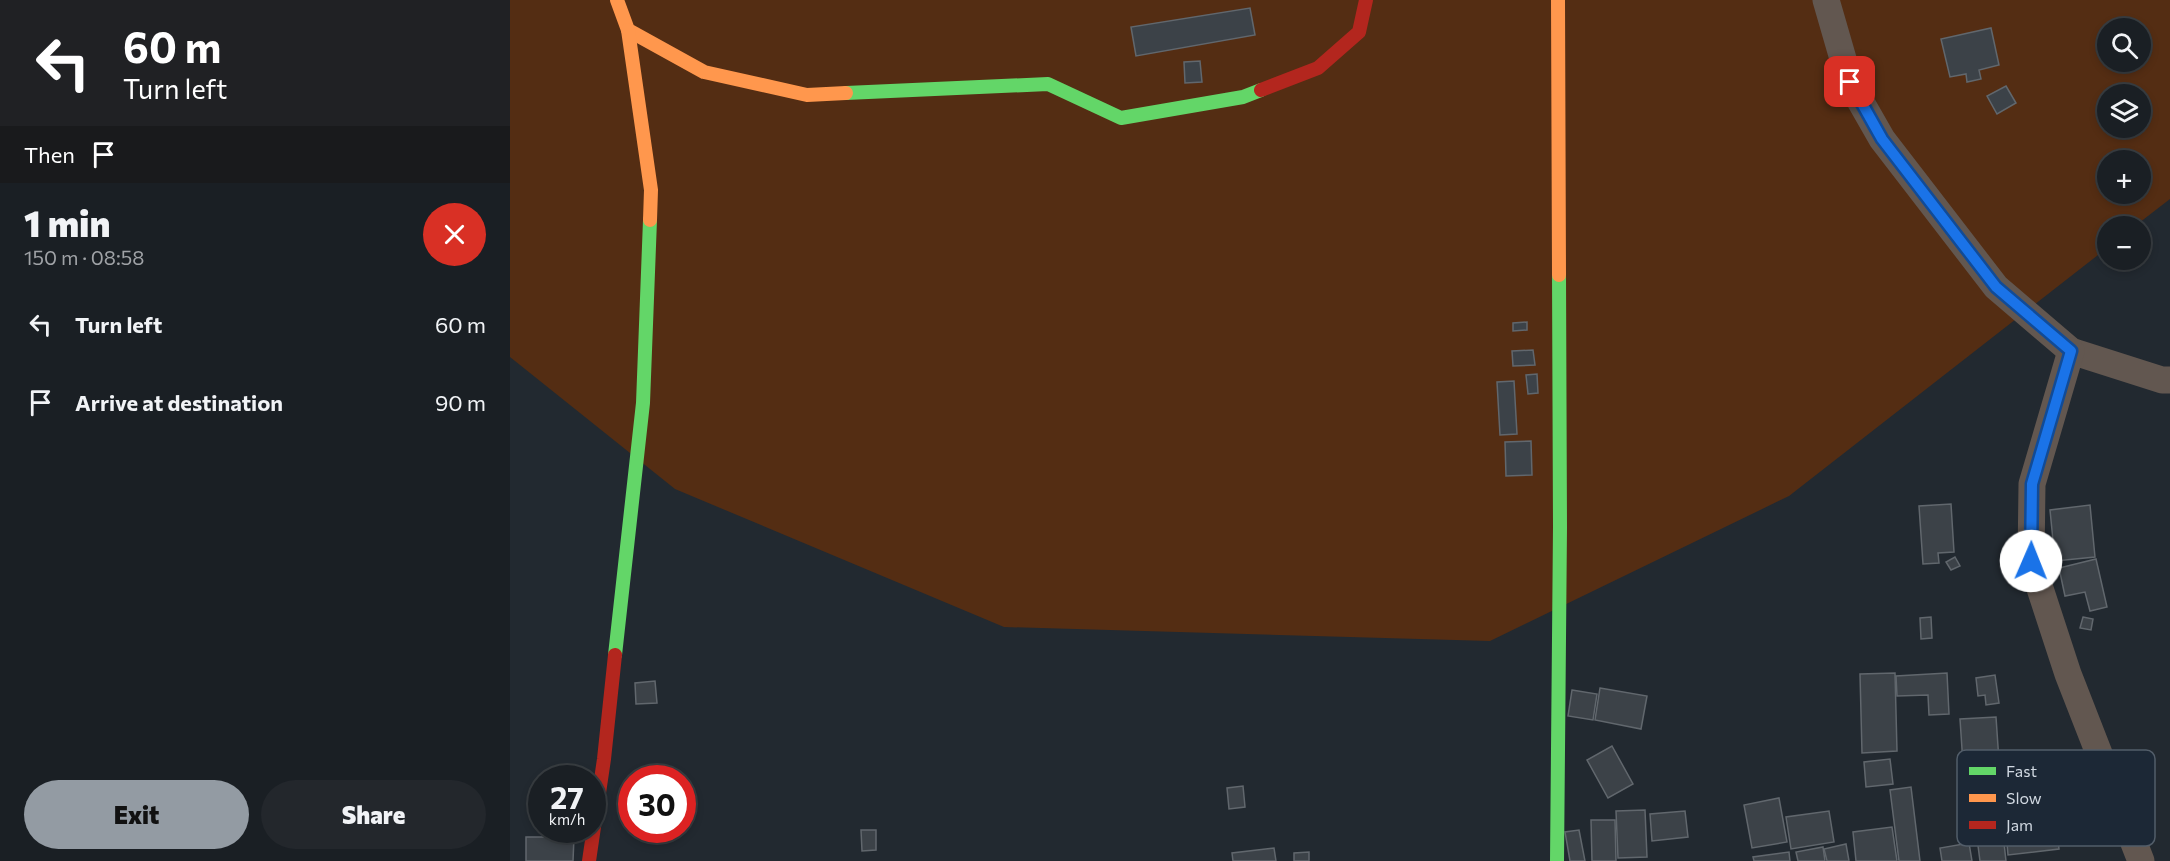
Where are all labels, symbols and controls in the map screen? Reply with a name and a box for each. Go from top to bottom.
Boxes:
map controls [2097,18,2151,270]
button: search [2097,18,2151,72]
text: 60 m [123,20,222,72]
icon: left [24,24,102,102]
pin [1824,56,1875,107]
icon: arrive [1833,65,1866,98]
text: Turn left [123,72,227,105]
button: layers [2097,84,2151,138]
icon: arrive [87,138,120,171]
text: Then [24,141,75,168]
button: + [2097,150,2151,204]
text: 1 min [24,200,110,244]
button: close [423,203,486,266]
button: − [2097,216,2151,270]
text: 150 m · 08:58 [24,245,144,269]
icon: left [24,308,57,341]
text: Turn left [75,311,162,338]
text: 60 m [435,311,486,338]
icon: arrive [24,386,57,419]
text: Arrive at destination [75,389,283,416]
text: 90 m [435,389,486,416]
position arrow [1999,529,2063,593]
legend [1957,750,2155,846]
text: Fast [2006,761,2037,780]
speed limit sign: 30 [618,765,696,843]
text: 27 [550,778,584,815]
button: Exit [24,780,249,849]
button: Share [261,780,486,849]
text: Slow [2006,788,2042,807]
text: km/h [549,810,585,828]
text: Jam [2006,815,2033,834]

